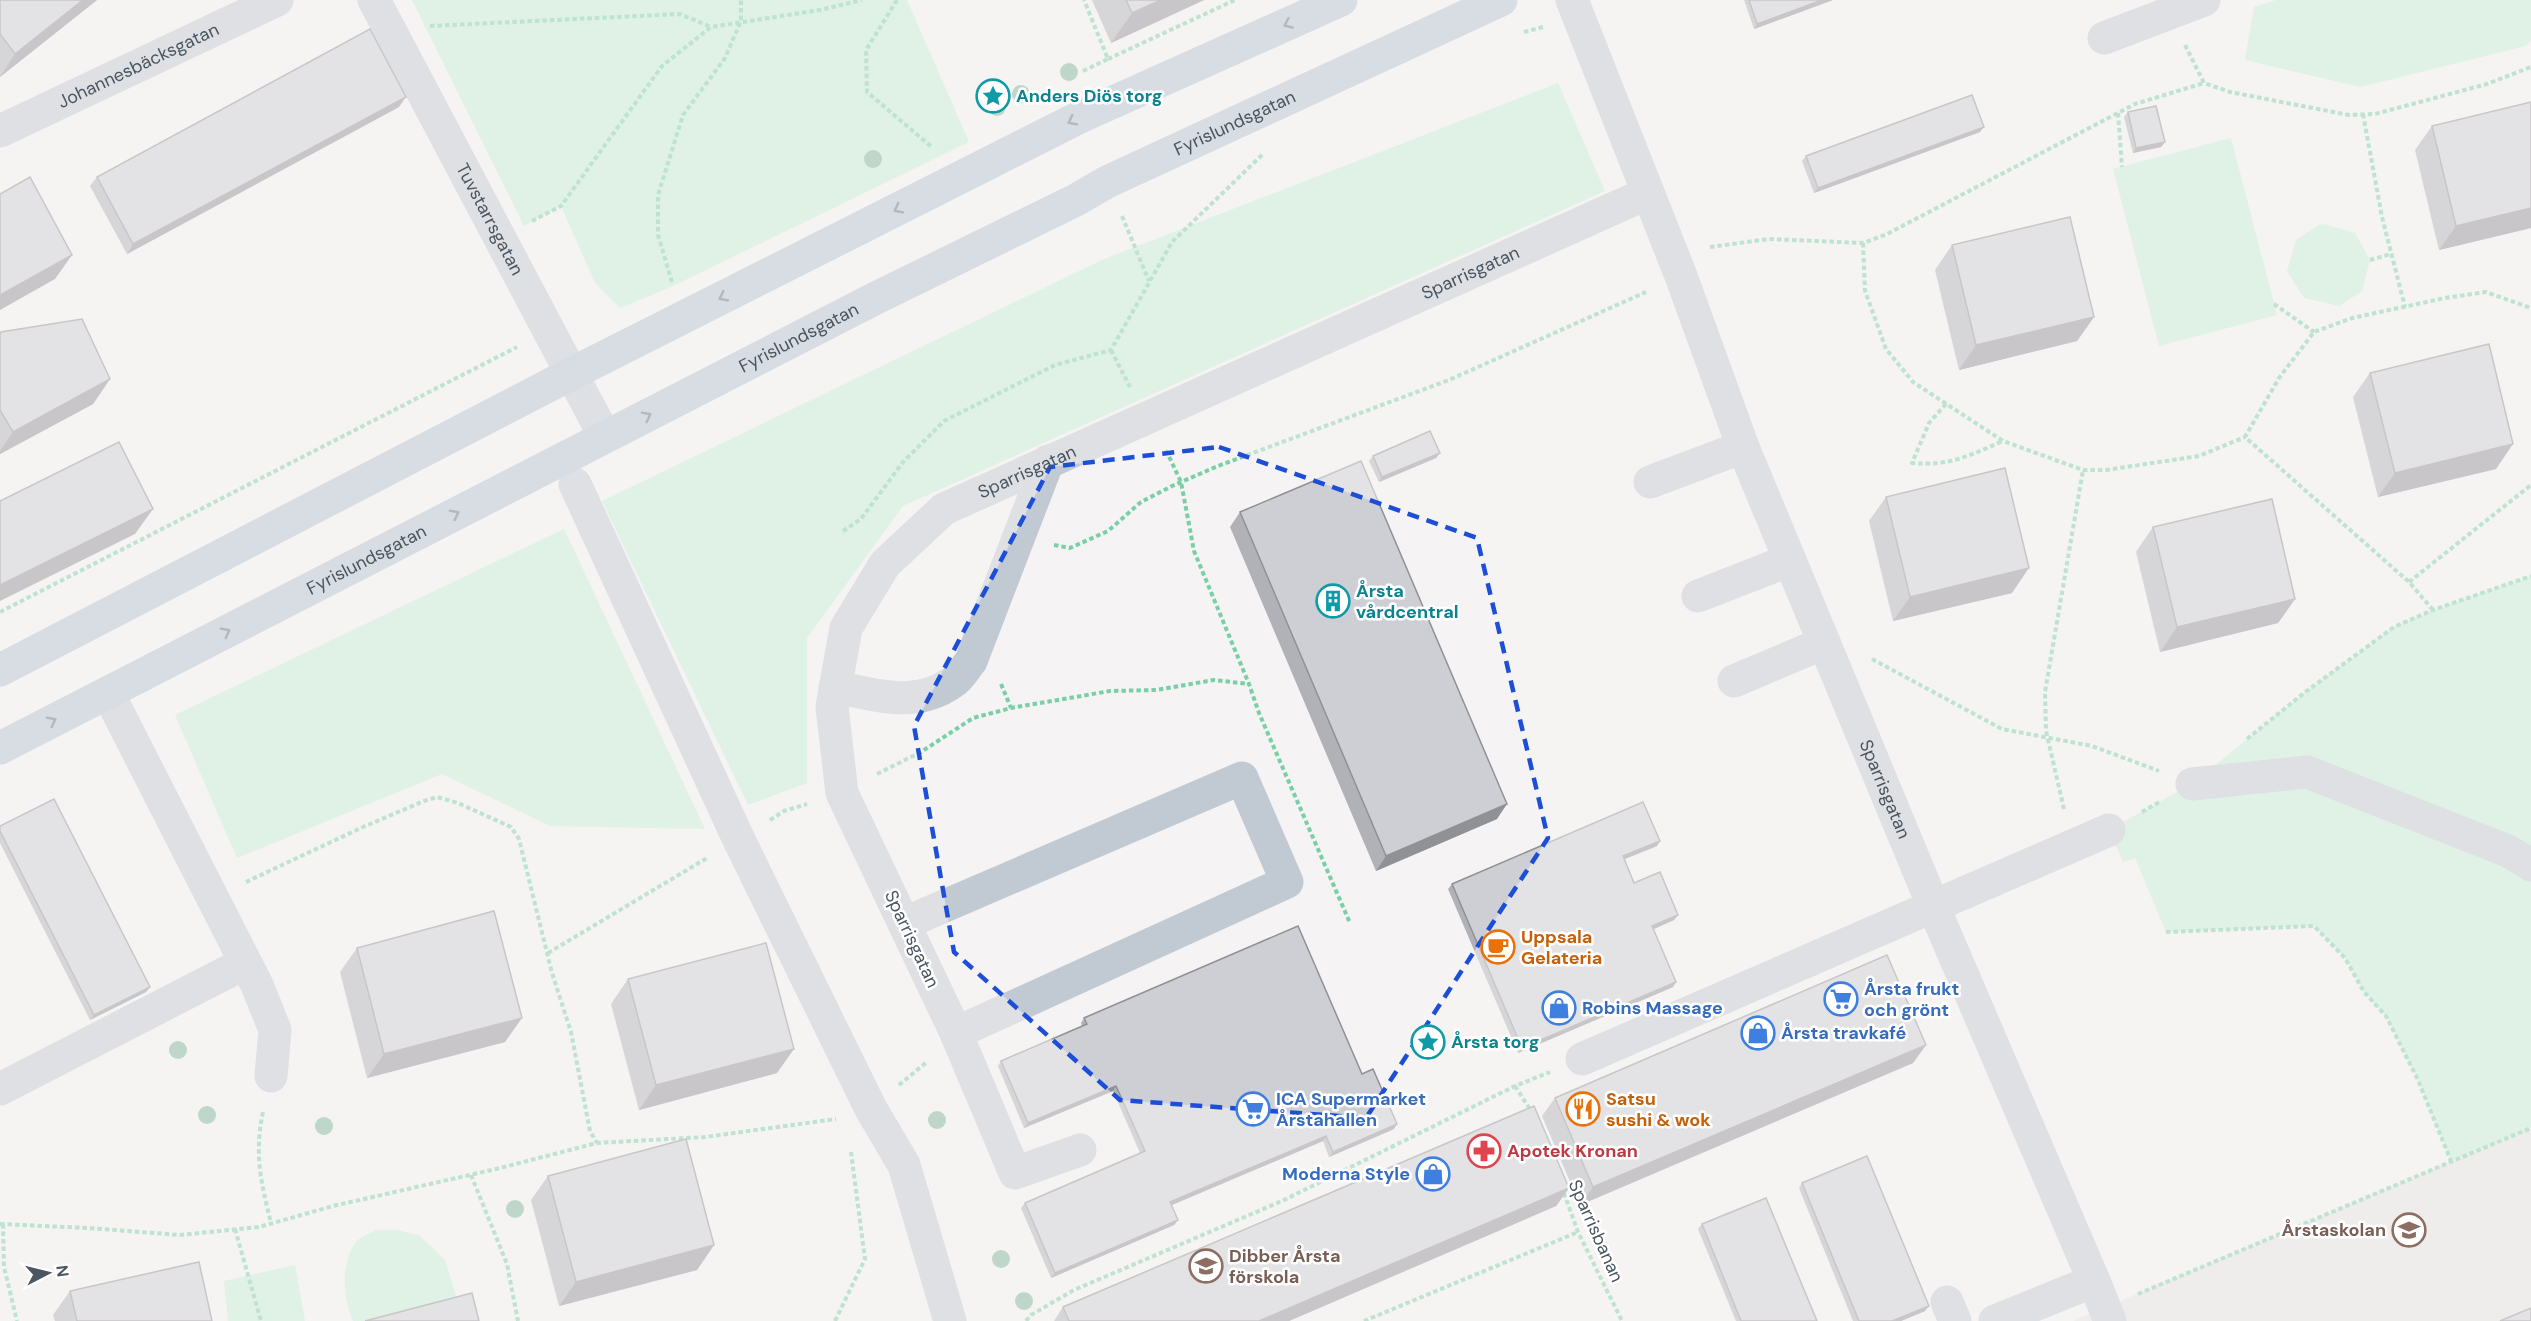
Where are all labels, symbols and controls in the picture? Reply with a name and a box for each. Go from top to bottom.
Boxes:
street label: Johannesbäcksgatan [54,17,223,114]
one-way arrow [1283,17,1294,29]
place icon: Anders Diös torg [975,78,1011,114]
place label: Anders Diös torg [1016,84,1163,108]
street label: Fyrislundsgatan [1170,85,1299,162]
one-way arrow [1067,114,1078,126]
street label: Tuvstarrsgatan [450,159,529,279]
one-way arrow [893,202,904,214]
street label: Sparrisgatan [1418,240,1523,305]
one-way arrow [719,290,730,302]
street label: Fyrislundsgatan [735,297,863,378]
one-way arrow [641,411,652,423]
street label: Sparrisgatan [974,439,1080,504]
one-way arrow [449,510,459,521]
street label: Fyrislundsgatan [302,519,430,600]
place label: Årsta vårdcentral [1356,579,1459,624]
building icon: Årsta vårdcentral [1315,583,1351,619]
one-way arrow [219,628,230,639]
one-way arrow [46,717,57,729]
street label: Sparrisgatan [1854,736,1916,842]
street label: Sparrisgatan [879,886,945,992]
place label: Uppsala Gelateria [1521,925,1602,970]
cafe icon: Uppsala Gelateria [1480,929,1516,965]
place label: Årsta frukt och grönt [1864,977,1959,1022]
supermarket icon: Årsta frukt och grönt [1823,981,1859,1017]
shop icon: Robins Massage [1541,990,1577,1026]
place label: Robins Massage [1582,996,1723,1020]
shop icon: Årsta travkafé [1740,1015,1776,1051]
place label: Årsta travkafé [1781,1021,1907,1045]
place icon: Årsta torg [1410,1024,1446,1060]
place label: Årsta torg [1451,1030,1539,1054]
place label: ICA Supermarket Årstahallen [1276,1087,1426,1132]
place label: Satsu sushi & wok [1606,1087,1711,1132]
supermarket icon: ICA Supermarket Årstahallen [1235,1091,1271,1127]
restaurant icon: Satsu sushi & wok [1565,1091,1601,1127]
pharmacy icon: Apotek Kronan [1466,1133,1502,1169]
place label: Apotek Kronan [1507,1139,1638,1163]
shop icon: Moderna Style [1415,1156,1451,1192]
place label: Moderna Style [1282,1162,1410,1186]
street label: Sparrisbanan [1563,1176,1629,1286]
school or university icon: Årstaskolan [2391,1212,2427,1248]
place label: Årstaskolan [2282,1218,2386,1242]
north arrow [18,1243,78,1303]
place label: Dibber Årsta förskola [1229,1244,1340,1289]
school or university icon: Dibber Årsta förskola [1188,1248,1224,1284]
text: N [51,1264,74,1278]

